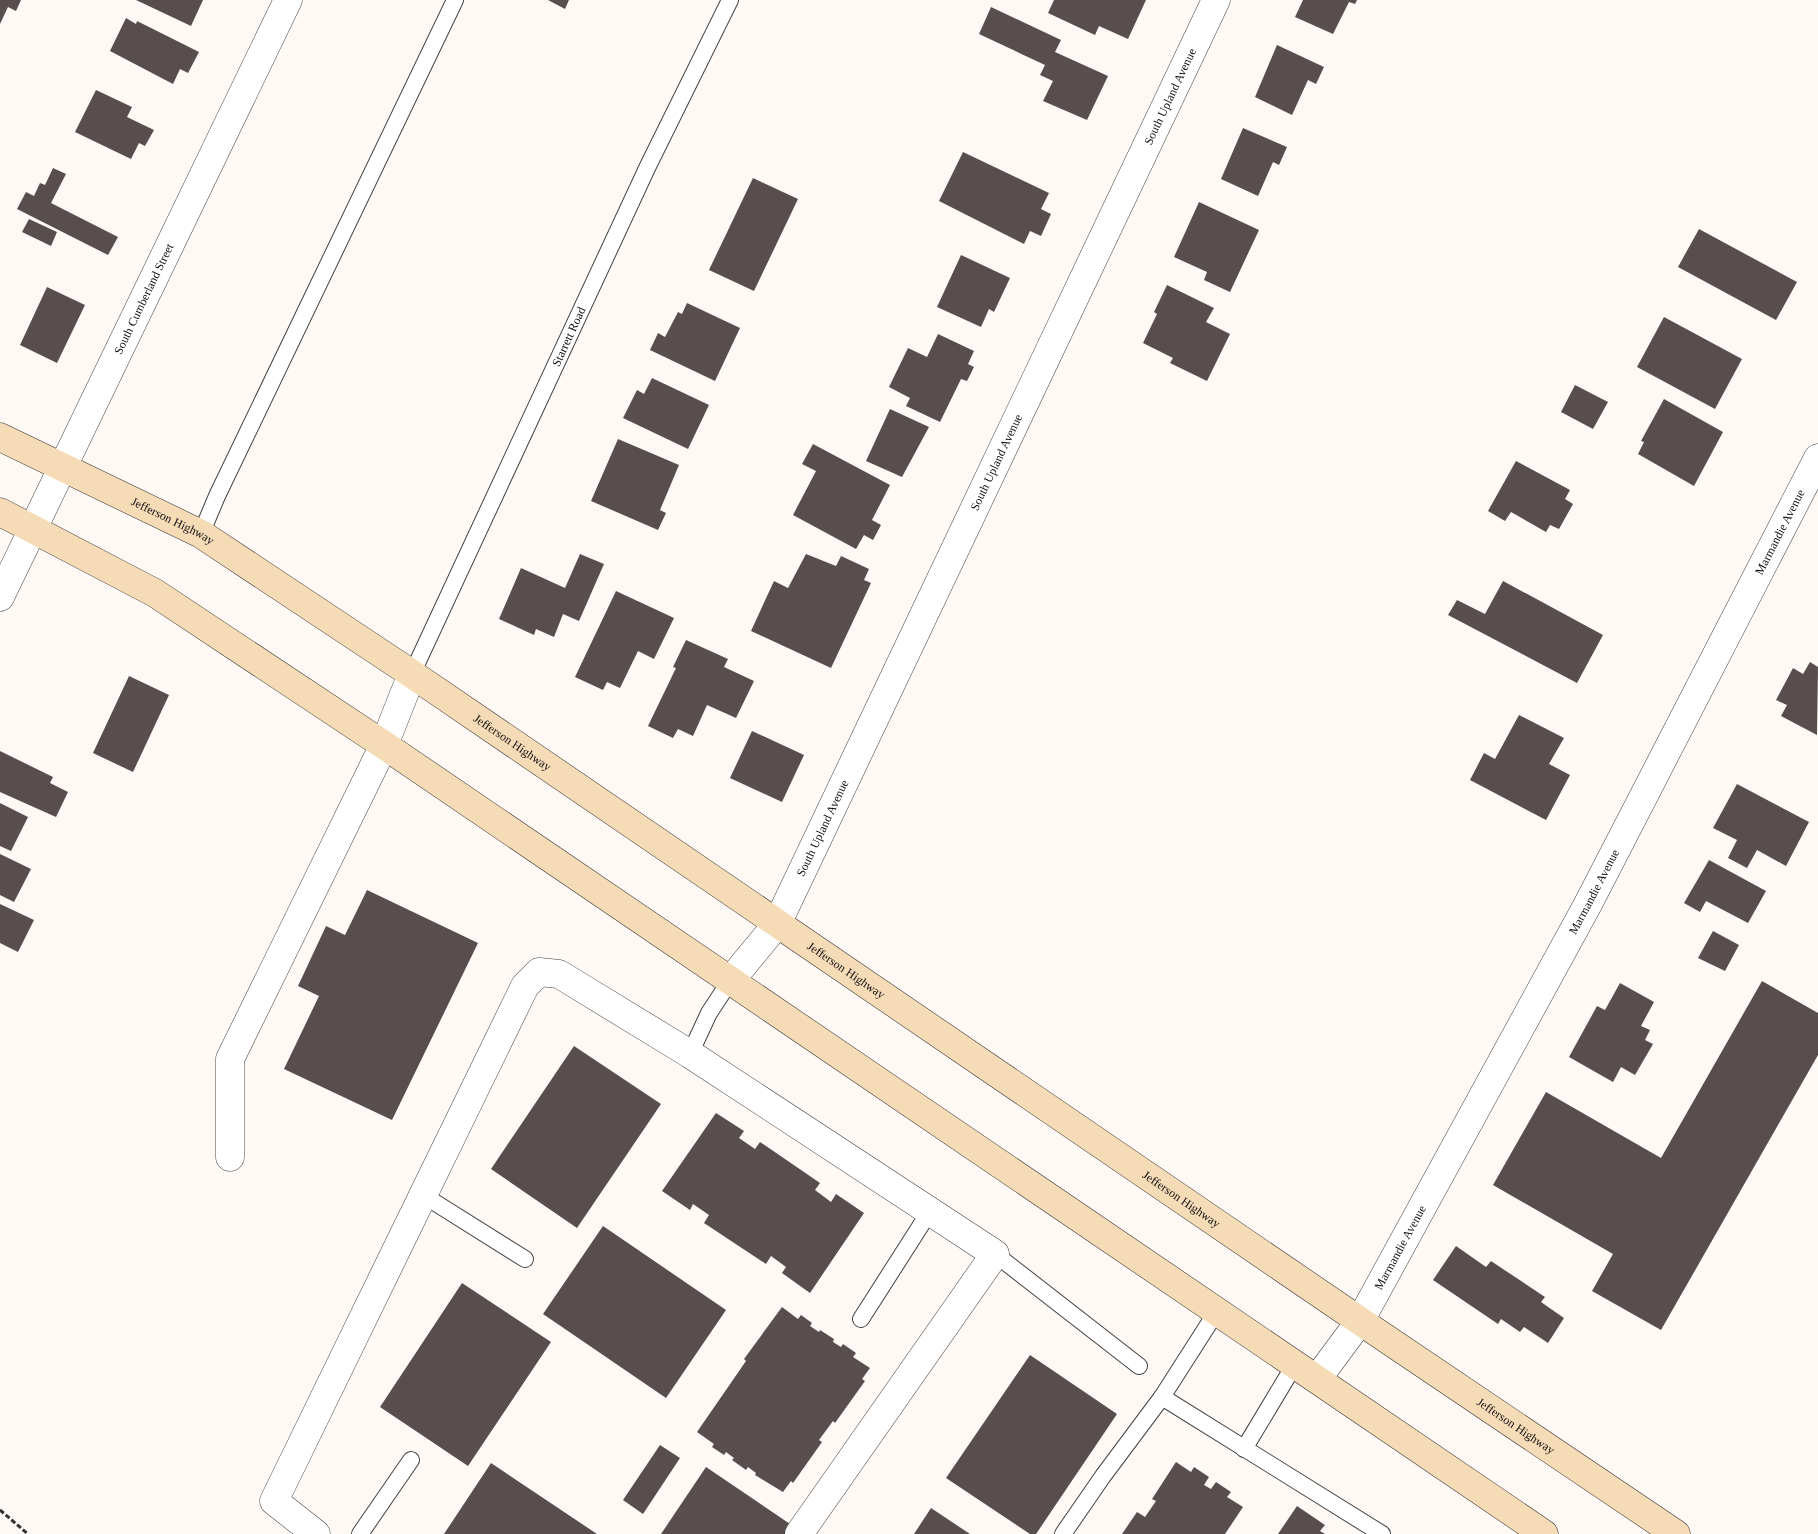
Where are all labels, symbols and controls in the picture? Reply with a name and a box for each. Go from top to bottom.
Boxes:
street label: South Upland Avenue [1141,46,1199,147]
street label: South Cumberland Street [111,241,177,357]
street label: Starrett Road [549,305,589,368]
street label: South Upland Avenue [967,412,1025,513]
street label: Marmandie Avenue [1752,487,1808,577]
street label: Jefferson Highway [129,494,217,548]
street label: Jefferson Highway [471,711,554,774]
street label: South Upland Avenue [794,778,851,879]
street label: Marmandie Avenue [1566,847,1622,937]
street label: Jefferson Highway [805,939,888,1002]
street label: Jefferson Highway [1140,1168,1223,1231]
street label: Marmandie Avenue [1371,1203,1429,1292]
street label: Jefferson Highway [1474,1395,1557,1457]

